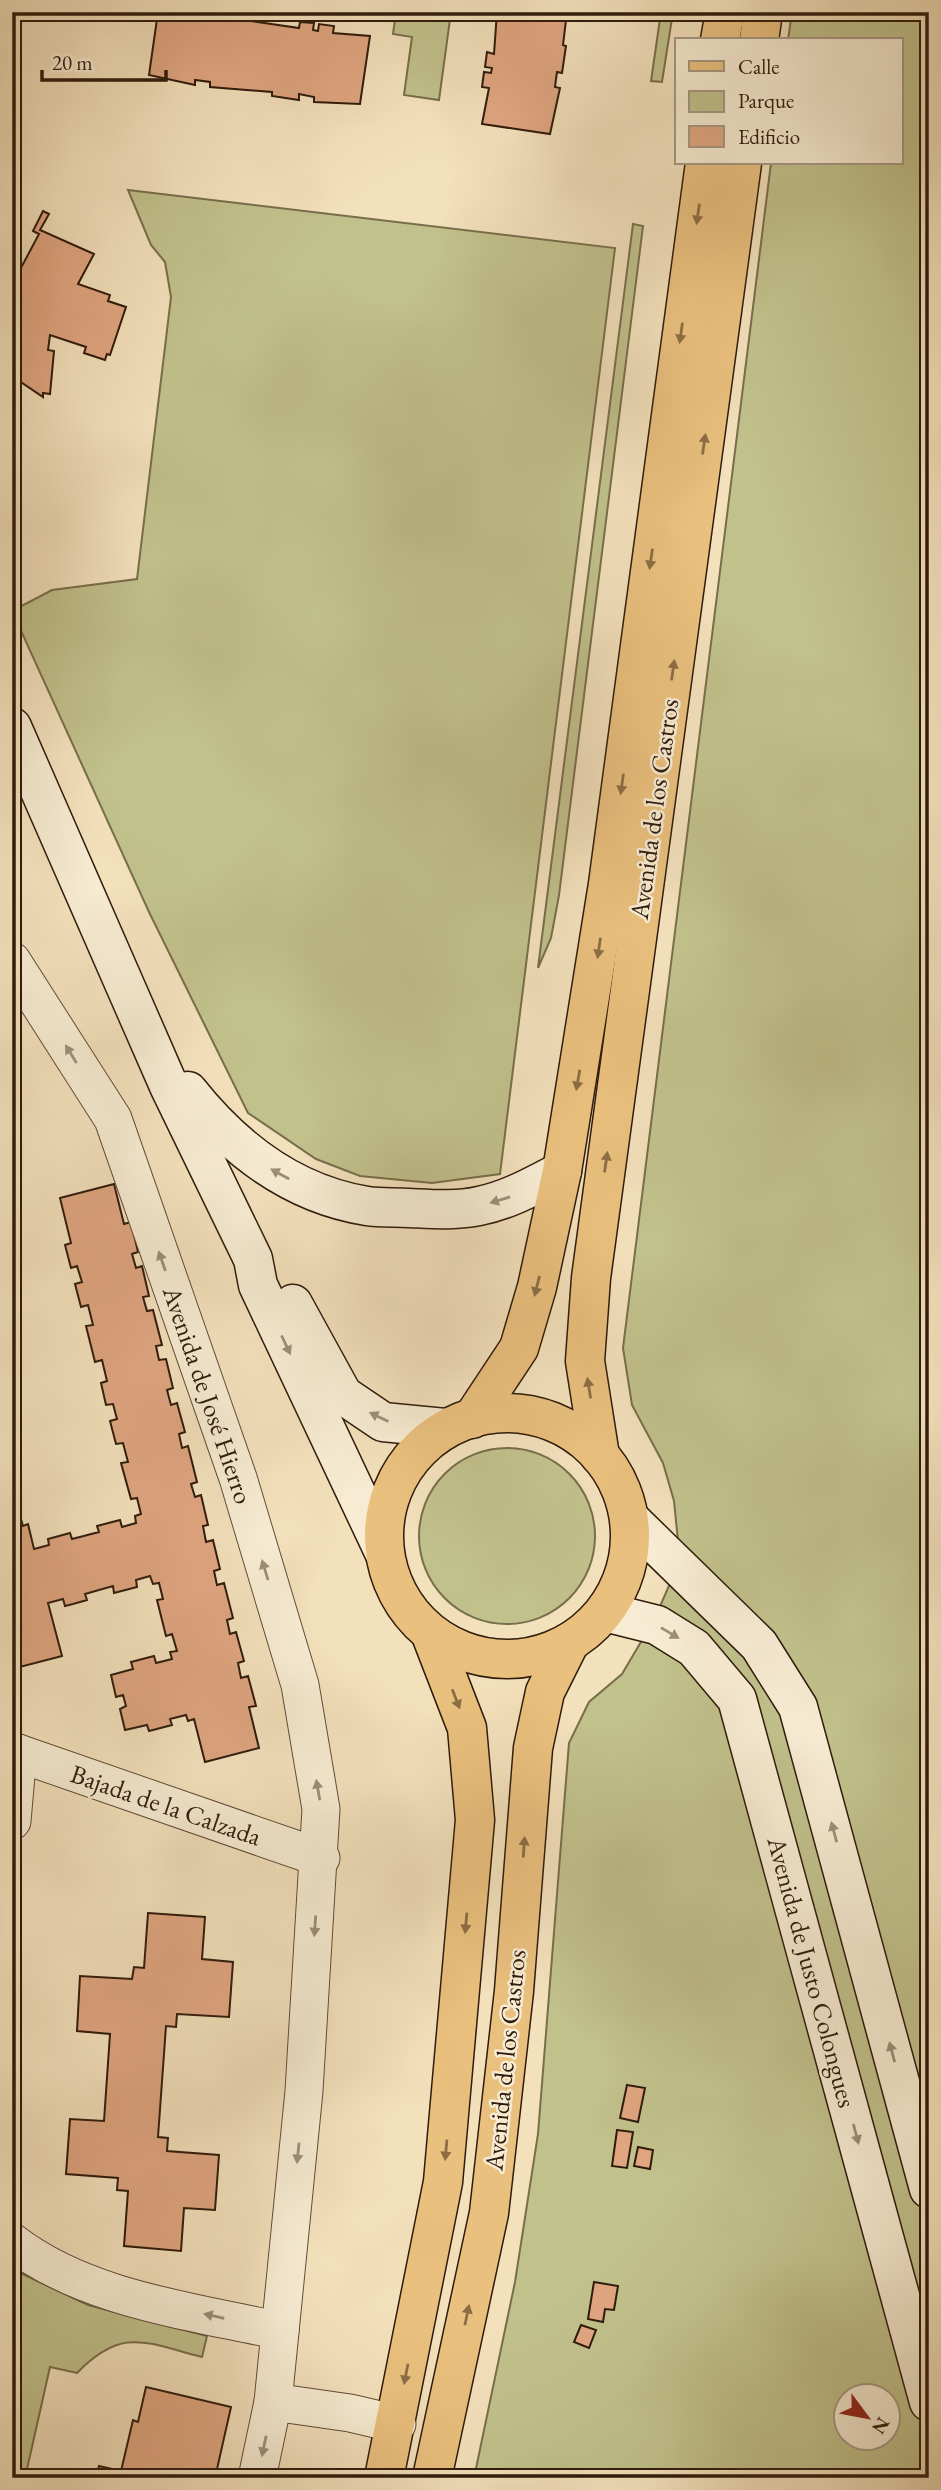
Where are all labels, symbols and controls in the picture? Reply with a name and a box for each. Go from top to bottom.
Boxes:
scale bar [42,38,166,82]
legend [675,38,902,164]
text: 20 m [52,49,93,76]
text: Calle [738,53,780,80]
text: Parque [738,87,794,114]
text: Edificio [738,123,800,150]
one-way arrow [692,203,703,225]
one-way arrow [676,322,687,344]
one-way arrow [699,433,710,455]
one-way arrow [646,548,657,570]
one-way arrow [668,659,679,681]
street label: Avenida de los Castros [622,696,686,922]
one-way arrow [616,773,627,795]
one-way arrow [593,937,604,959]
one-way arrow [65,1044,78,1063]
one-way arrow [572,1069,583,1091]
one-way arrow [601,1151,612,1173]
one-way arrow [270,1168,290,1180]
one-way arrow [490,1195,511,1205]
one-way arrow [156,1250,167,1271]
one-way arrow [531,1275,542,1297]
street label: Avenida de José Hierro [155,1281,261,1508]
one-way arrow [280,1335,292,1355]
one-way arrow [584,1377,595,1399]
one-way arrow [368,1412,388,1424]
one-way arrow [260,1559,270,1580]
one-way arrow [660,1627,679,1640]
one-way arrow [450,1688,461,1709]
street label: Bajada de la Calzada [66,1756,266,1854]
one-way arrow [312,1779,323,1801]
one-way arrow [828,1821,839,1843]
street label: Avenida de Justo Colongues [759,1832,865,2111]
one-way arrow [519,1836,530,1858]
one-way arrow [461,1912,472,1934]
one-way arrow [310,1916,321,1938]
street label: Avenida de los Castros [476,1948,534,2173]
one-way arrow [886,2041,897,2063]
one-way arrow [851,2123,862,2145]
one-way arrow [440,2139,451,2161]
one-way arrow [292,2142,303,2164]
one-way arrow [461,2304,472,2326]
one-way arrow [203,2310,225,2321]
one-way arrow [401,2363,412,2385]
north arrow [832,2382,902,2452]
text: N [866,2413,896,2439]
one-way arrow [258,2435,269,2457]

